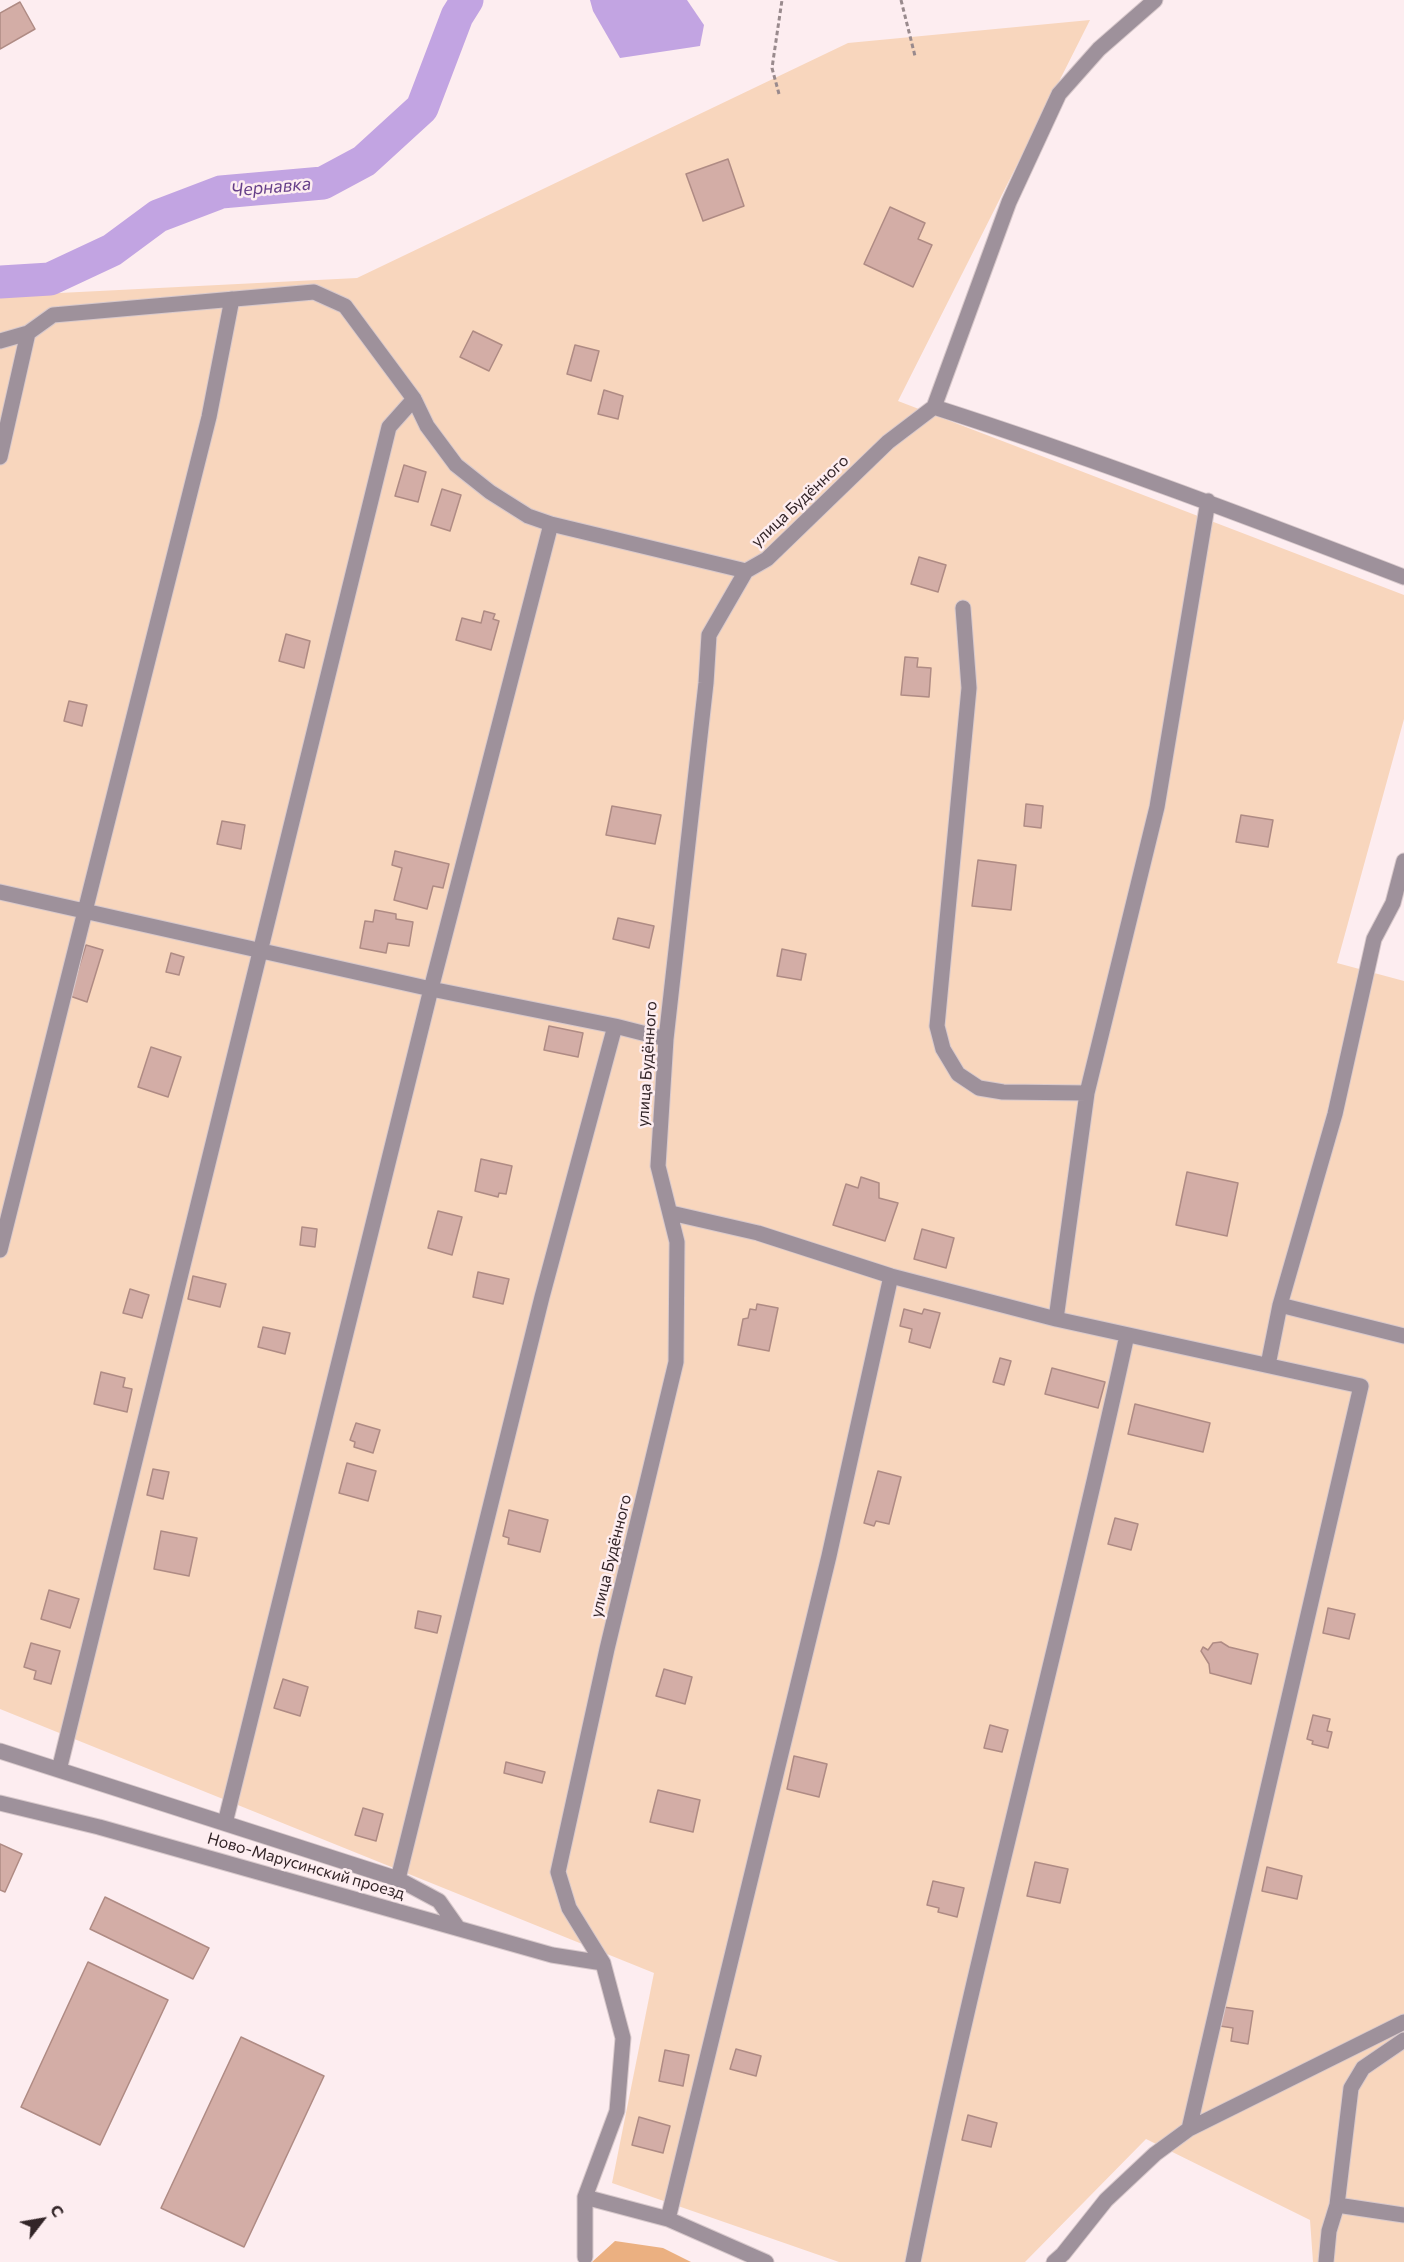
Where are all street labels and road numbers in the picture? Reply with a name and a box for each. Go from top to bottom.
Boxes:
street label: улица Будённого [747,451,853,551]
street label: улица Будённого [633,1000,661,1128]
street label: улица Будённого [586,1492,636,1620]
street label: Ново-Марусинский проезд [205,1829,407,1903]

